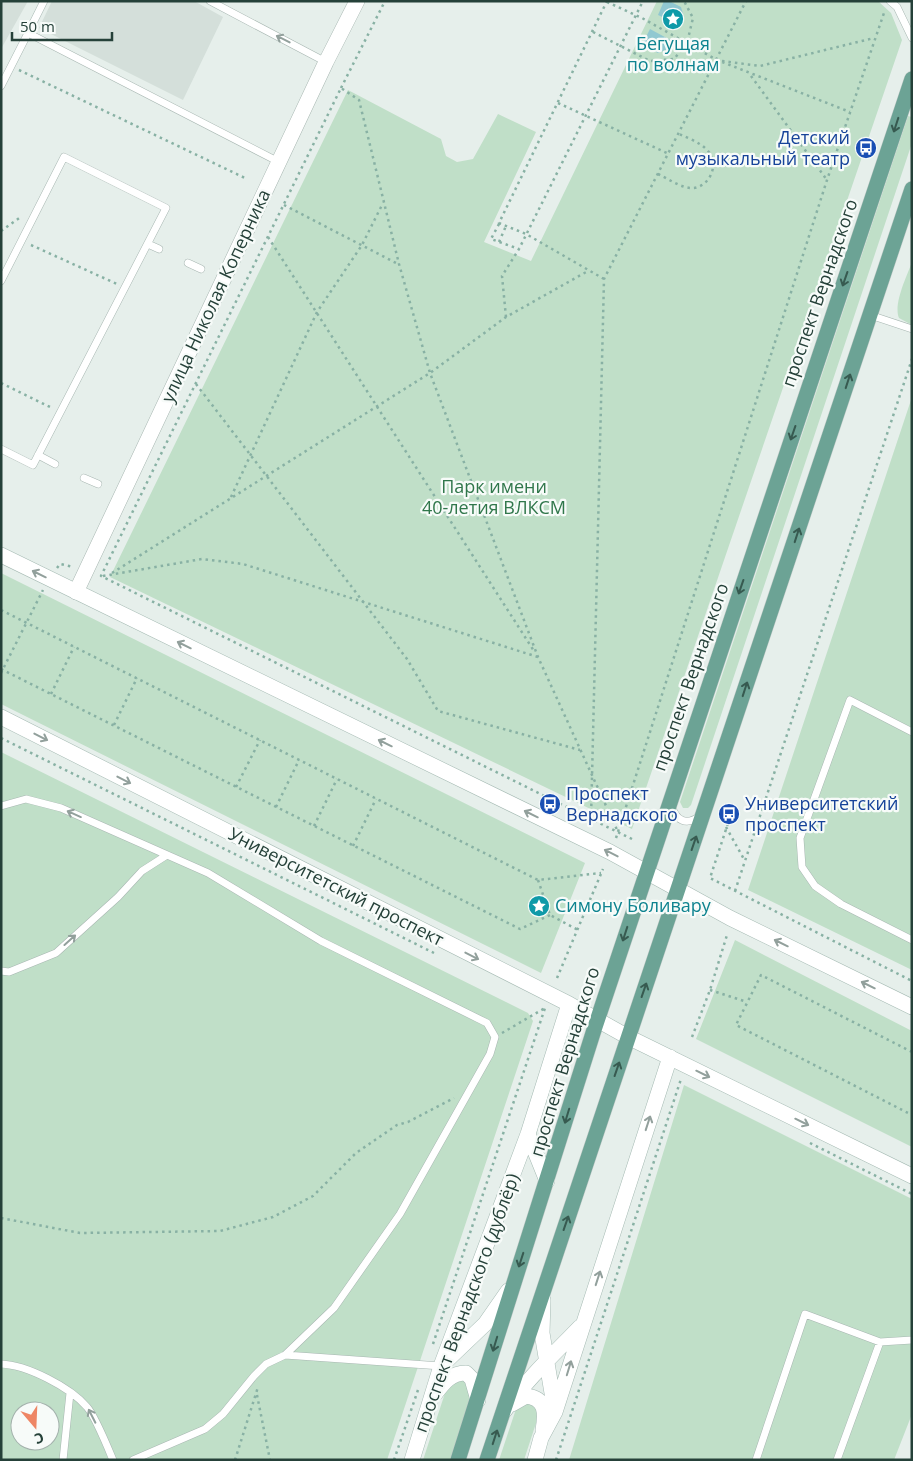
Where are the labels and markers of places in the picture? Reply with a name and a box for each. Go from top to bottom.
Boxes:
place icon: Бегущая по волнам [661,7,685,31]
place label: Бегущая по волнам [627,31,719,76]
place label: Детский музыкальный театр [676,125,850,170]
bus stop icon: Детский музыкальный театр [854,136,878,160]
place label: Проспект Вернадского [566,781,678,826]
place label: Университетский проспект [745,791,898,836]
bus stop icon: Проспект Вернадского [538,792,562,816]
bus stop icon: Университетский проспект [717,802,741,826]
place label: Симону Боливару [555,893,712,917]
place icon: Симону Боливару [527,894,551,918]

